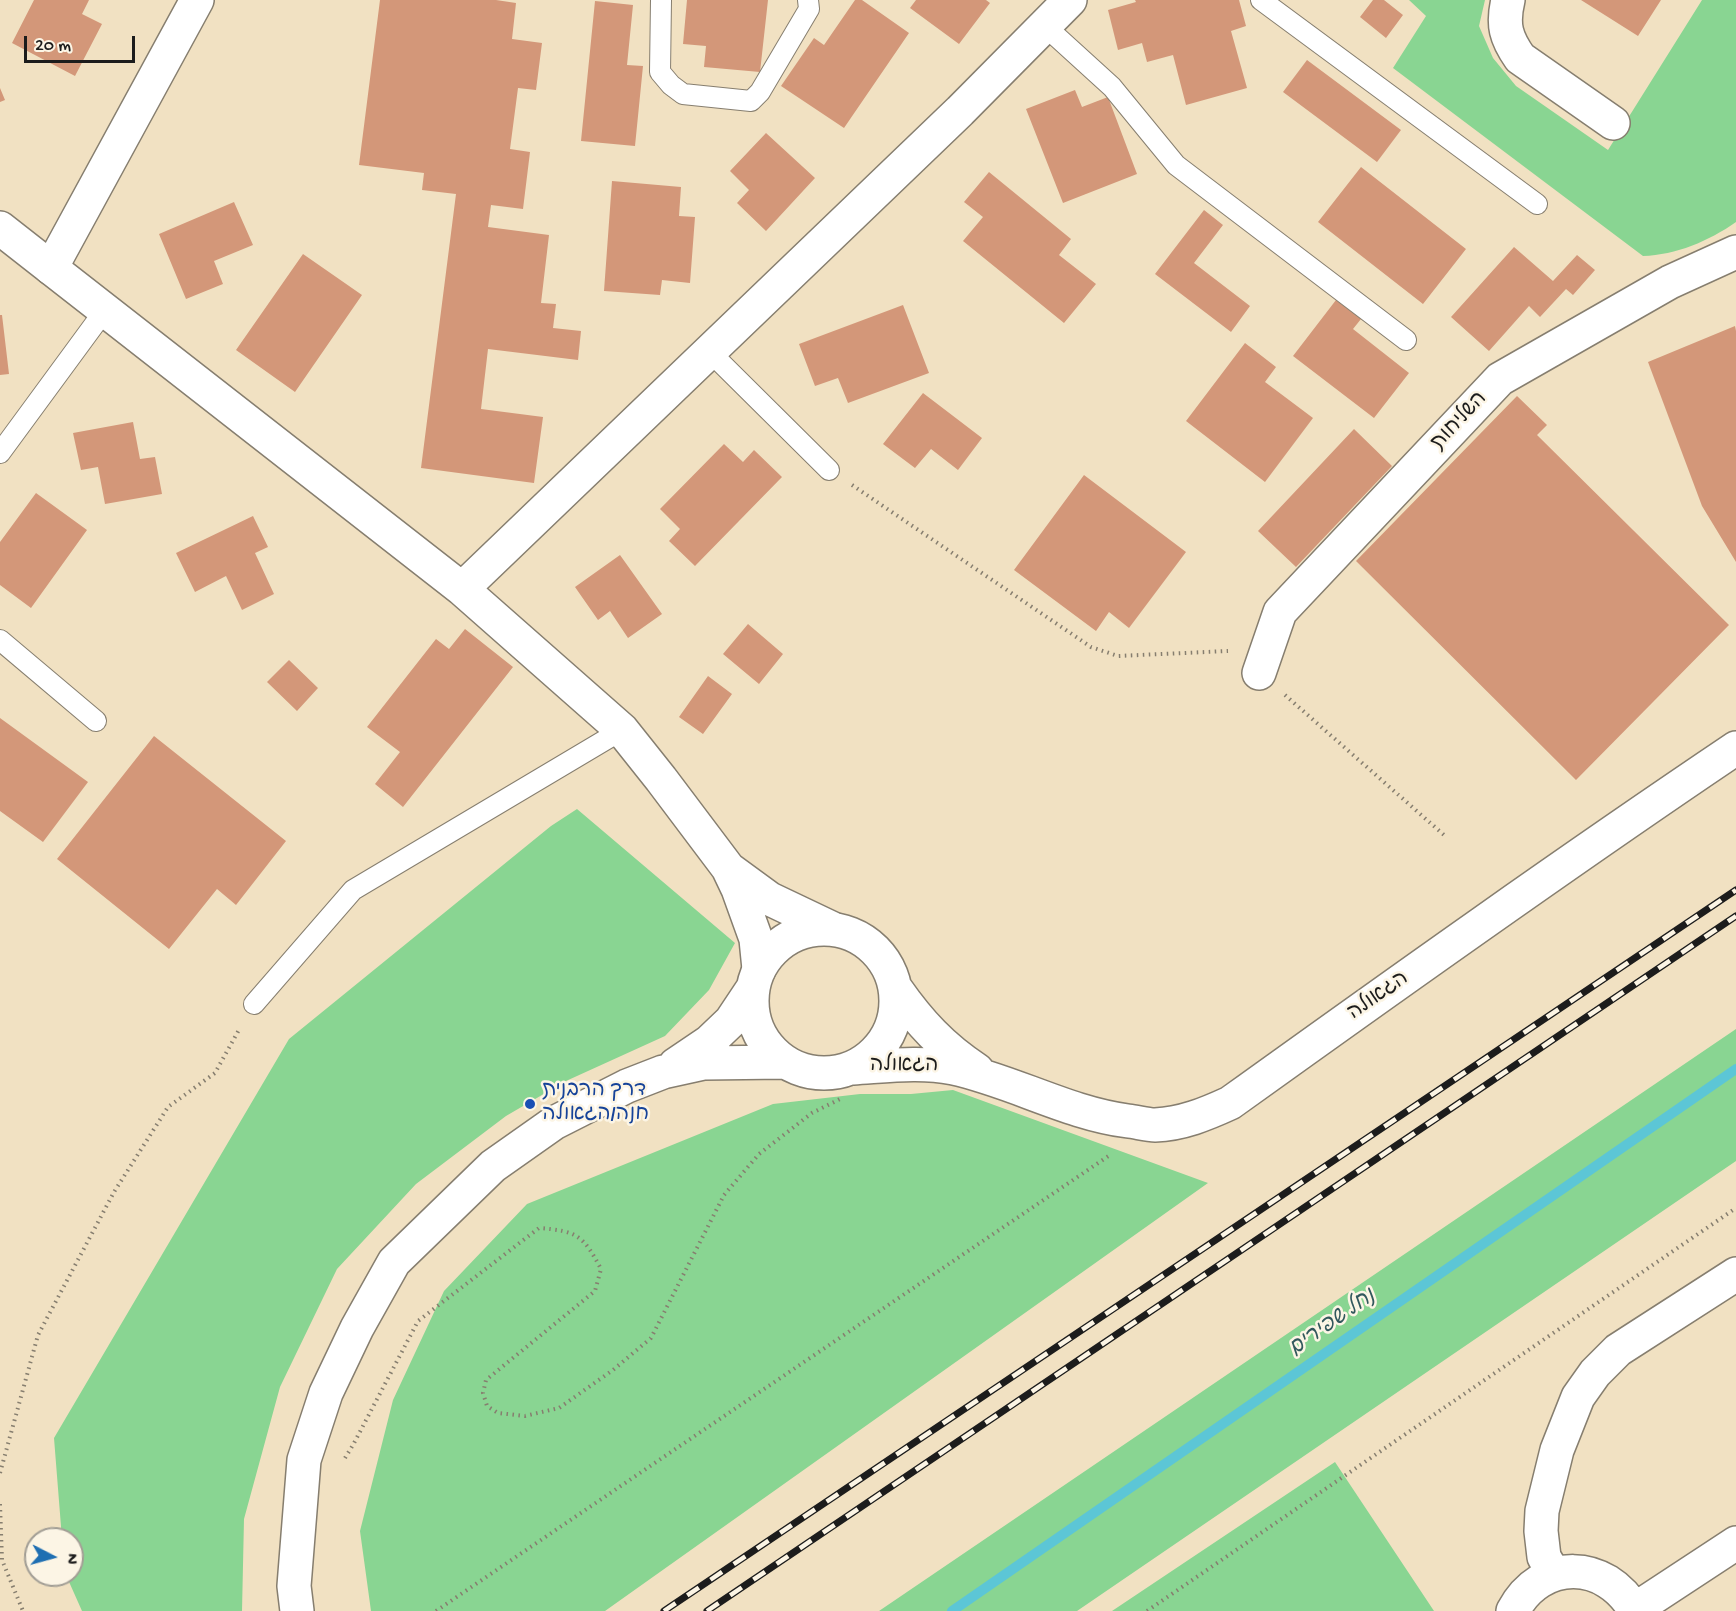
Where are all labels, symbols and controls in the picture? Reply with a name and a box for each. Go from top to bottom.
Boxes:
scale bar [27,24,138,62]
text: 20 m [35,36,71,57]
street label: השליחות [1427,387,1493,457]
street label: הגאולה [1344,967,1414,1027]
street label: הגאולה [870,1054,938,1080]
place label: דרך הרבנית חנה/הגאולה [542,1079,649,1129]
marker: דרך הרבנית חנה/הגאולה [523,1097,537,1111]
water label: נחל שפירים [1285,1285,1381,1363]
north arrow [24,1527,84,1587]
text: N [60,1553,80,1565]

